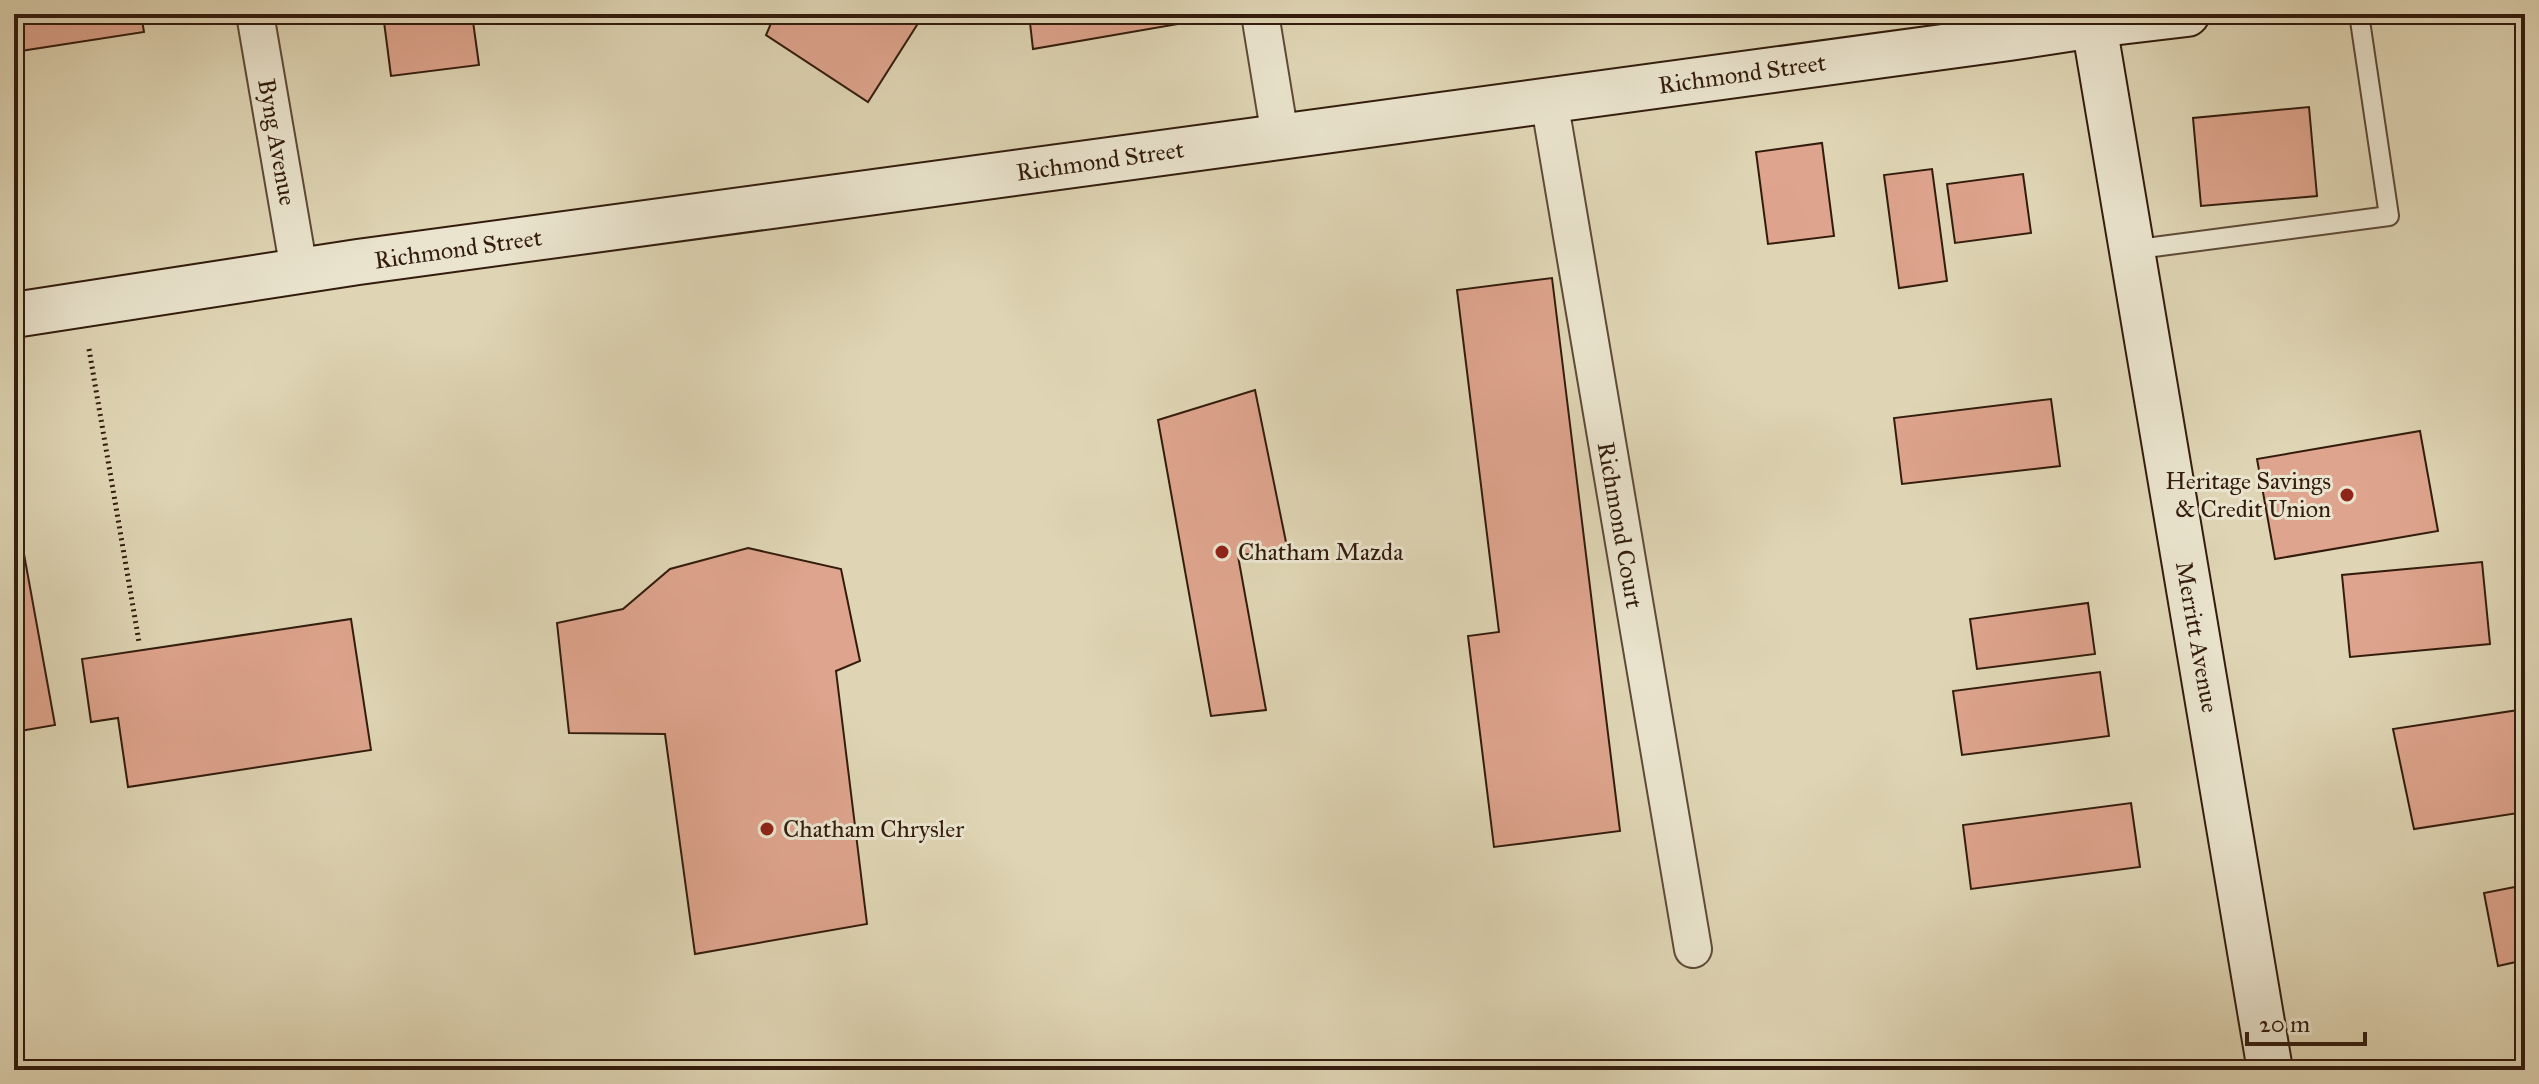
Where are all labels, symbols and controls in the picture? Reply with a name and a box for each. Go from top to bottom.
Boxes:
street label: Richmond Street [1656,47,1828,101]
street label: Byng Avenue [251,76,303,208]
street label: Richmond Street [1014,134,1186,188]
street label: Richmond Street [372,222,544,276]
street label: Richmond Court [1591,440,1649,611]
place label: Heritage Savings & Credit Union [2165,466,2331,524]
marker: Heritage Savings & Credit Union [2338,486,2356,504]
place label: Chatham Mazda [1238,537,1404,567]
marker: Chatham Mazda [1213,543,1231,561]
street label: Merritt Avenue [2169,559,2225,715]
place label: Chatham Chrysler [783,814,964,844]
marker: Chatham Chrysler [758,820,776,838]
scale bar [2247,996,2365,1046]
text: 20 m [2259,1009,2310,1039]

